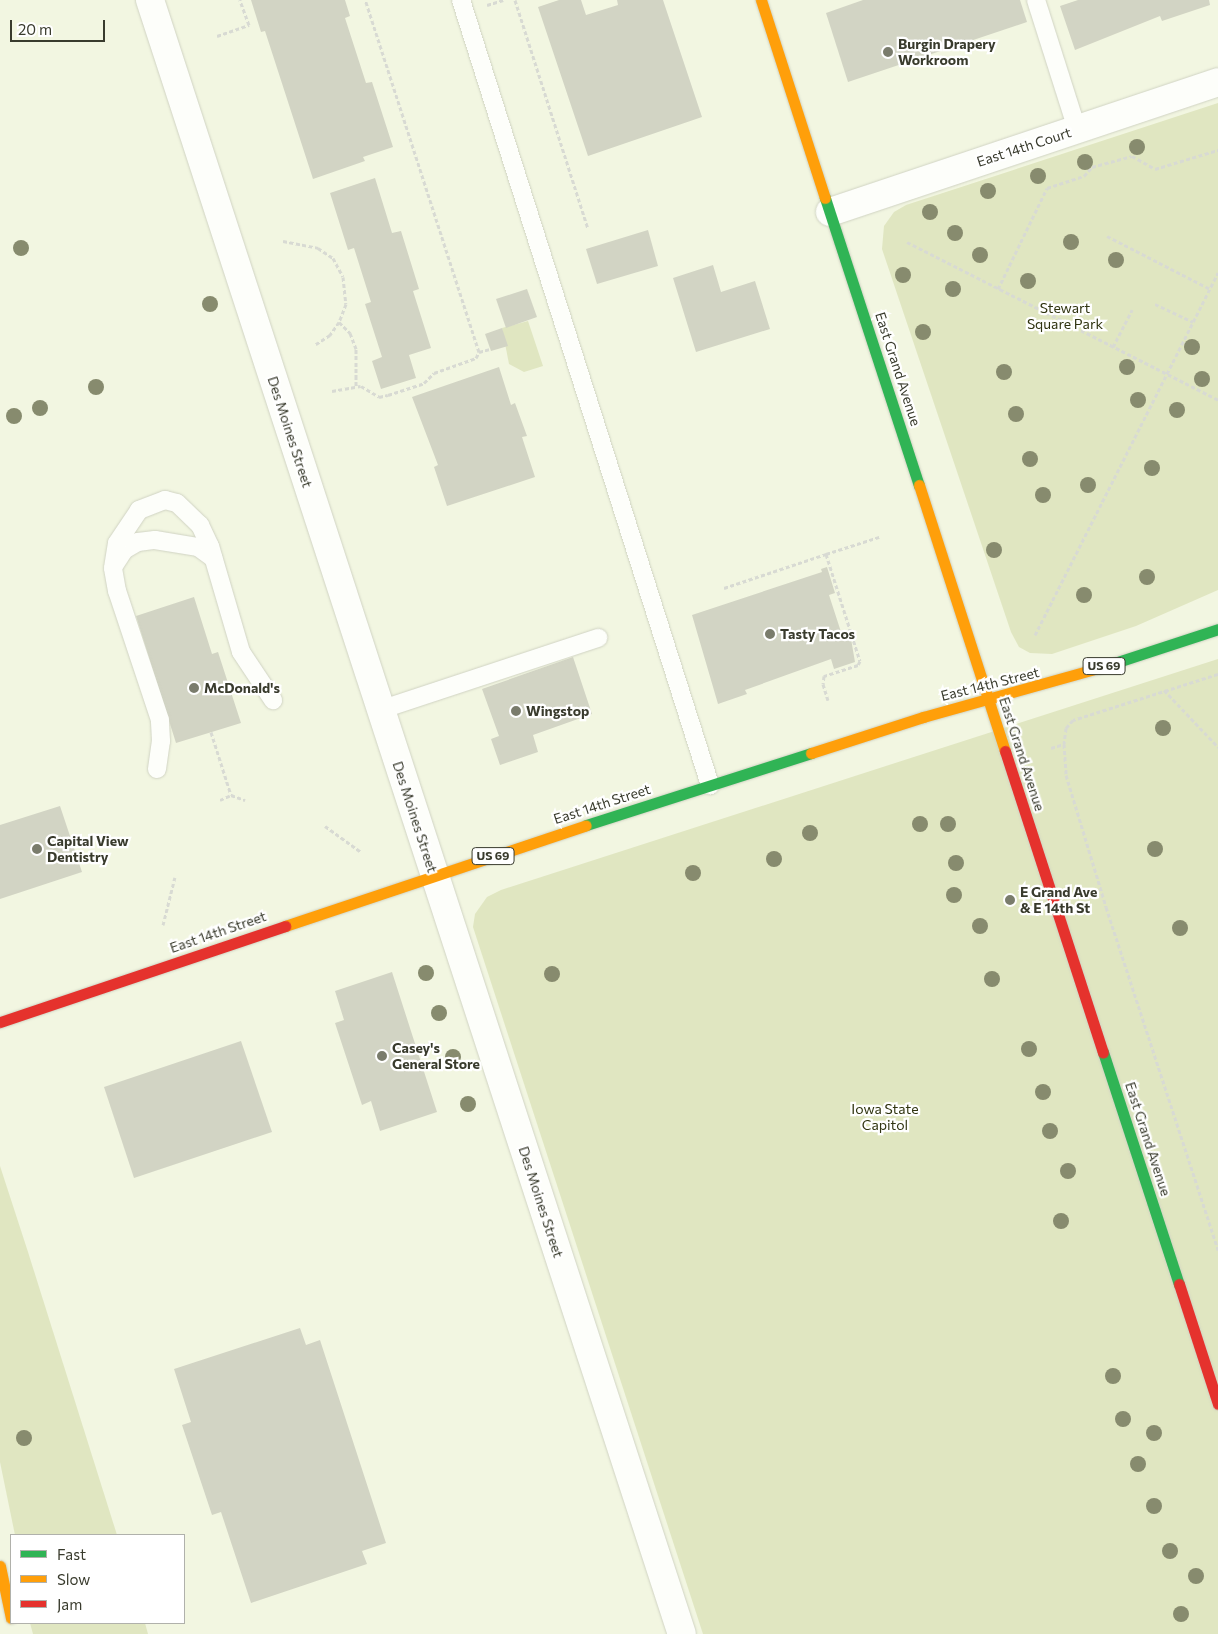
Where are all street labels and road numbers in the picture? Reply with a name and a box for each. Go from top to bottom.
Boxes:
street label: East 14th Court [975,124,1073,170]
street label: East Grand Avenue [872,310,924,428]
street label: Des Moines Street [264,374,316,490]
road number: US 69 [1082,656,1126,676]
street label: East 14th Street [939,664,1041,704]
street label: East Grand Avenue [996,695,1048,813]
street label: Des Moines Street [389,759,441,875]
street label: East 14th Street [551,780,653,828]
road number: US 69 [470,846,516,866]
street label: East 14th Street [168,908,268,956]
street label: East Grand Avenue [1122,1080,1174,1198]
street label: Des Moines Street [515,1144,567,1260]

